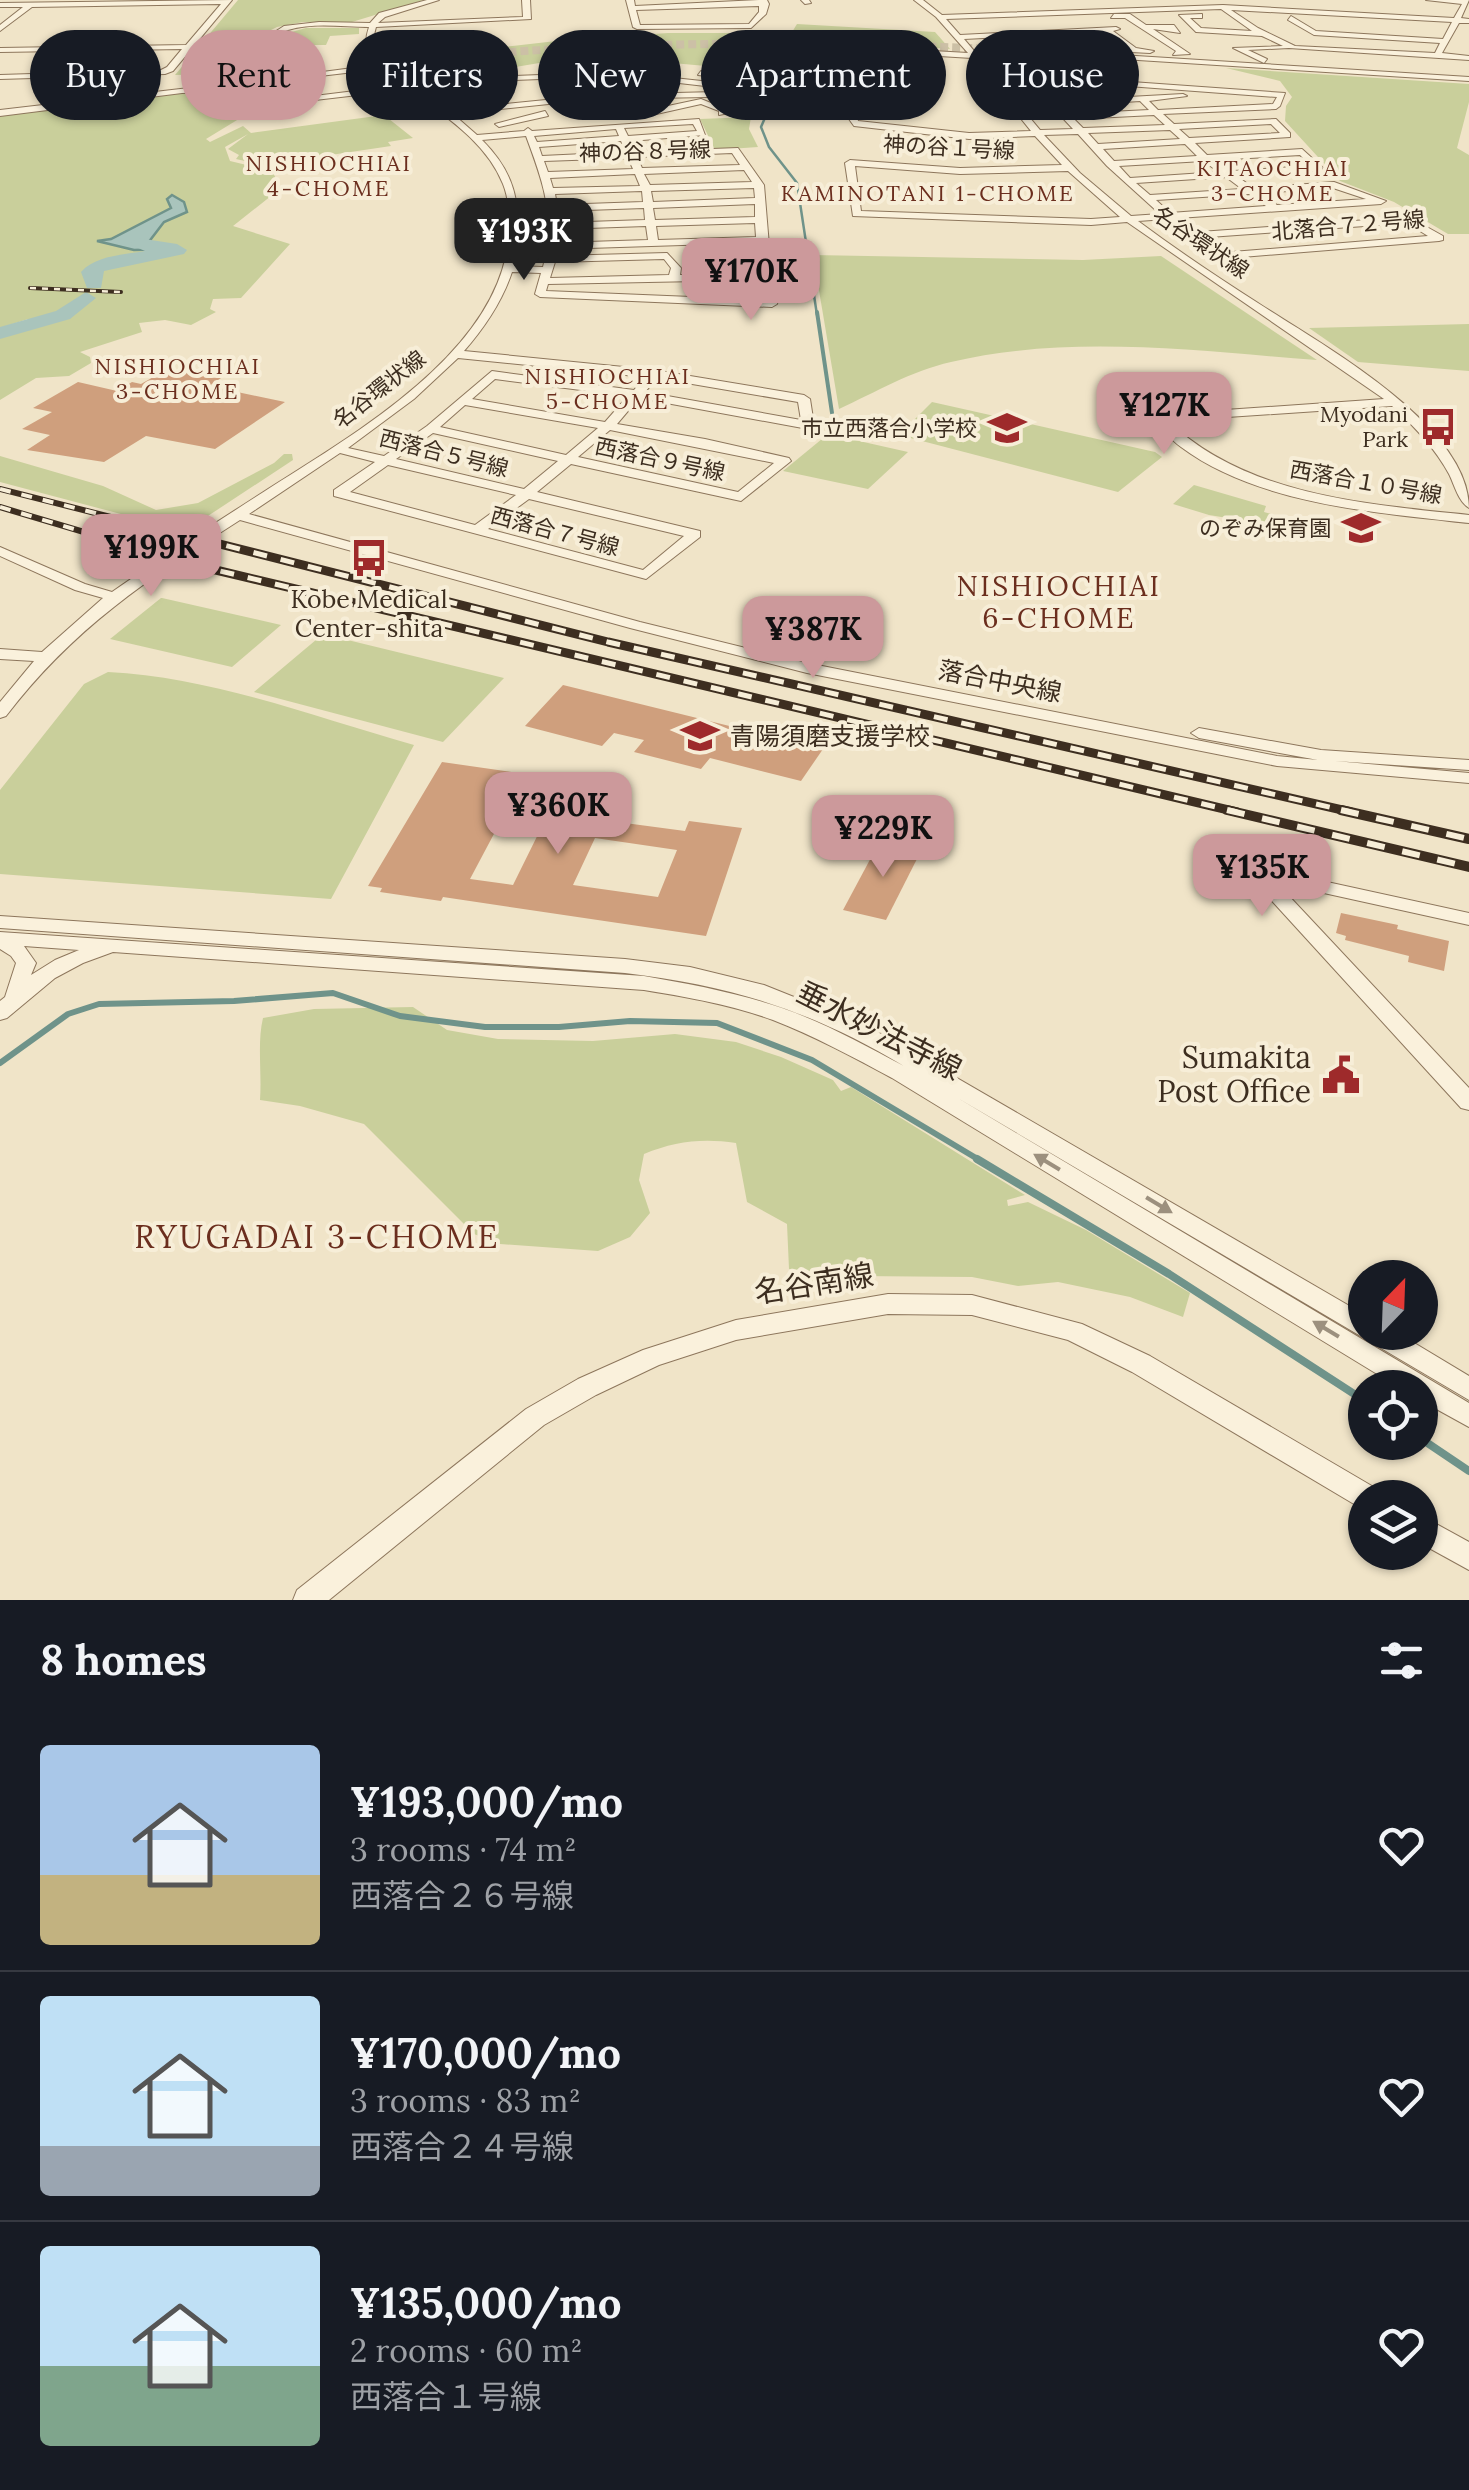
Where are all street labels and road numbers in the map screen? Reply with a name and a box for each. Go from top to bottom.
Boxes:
street label: 神の谷１号線 [882,130,1016,164]
street label: 神の谷８号線 [579,135,711,167]
street label: 名谷環状線 [1148,200,1254,284]
street label: 北落合７２号線 [1270,204,1426,246]
street label: 名谷環状線 [327,344,431,434]
street label: 西落合５号線 [377,423,511,483]
street label: 西落合９号線 [593,432,727,486]
street label: 西落合１０号線 [1288,455,1444,509]
street label: 西落合７号線 [488,500,622,562]
street label: 落合中央線 [936,653,1064,709]
street label: 垂水妙法寺線 [791,972,968,1088]
street label: 名谷南線 [752,1255,876,1311]

